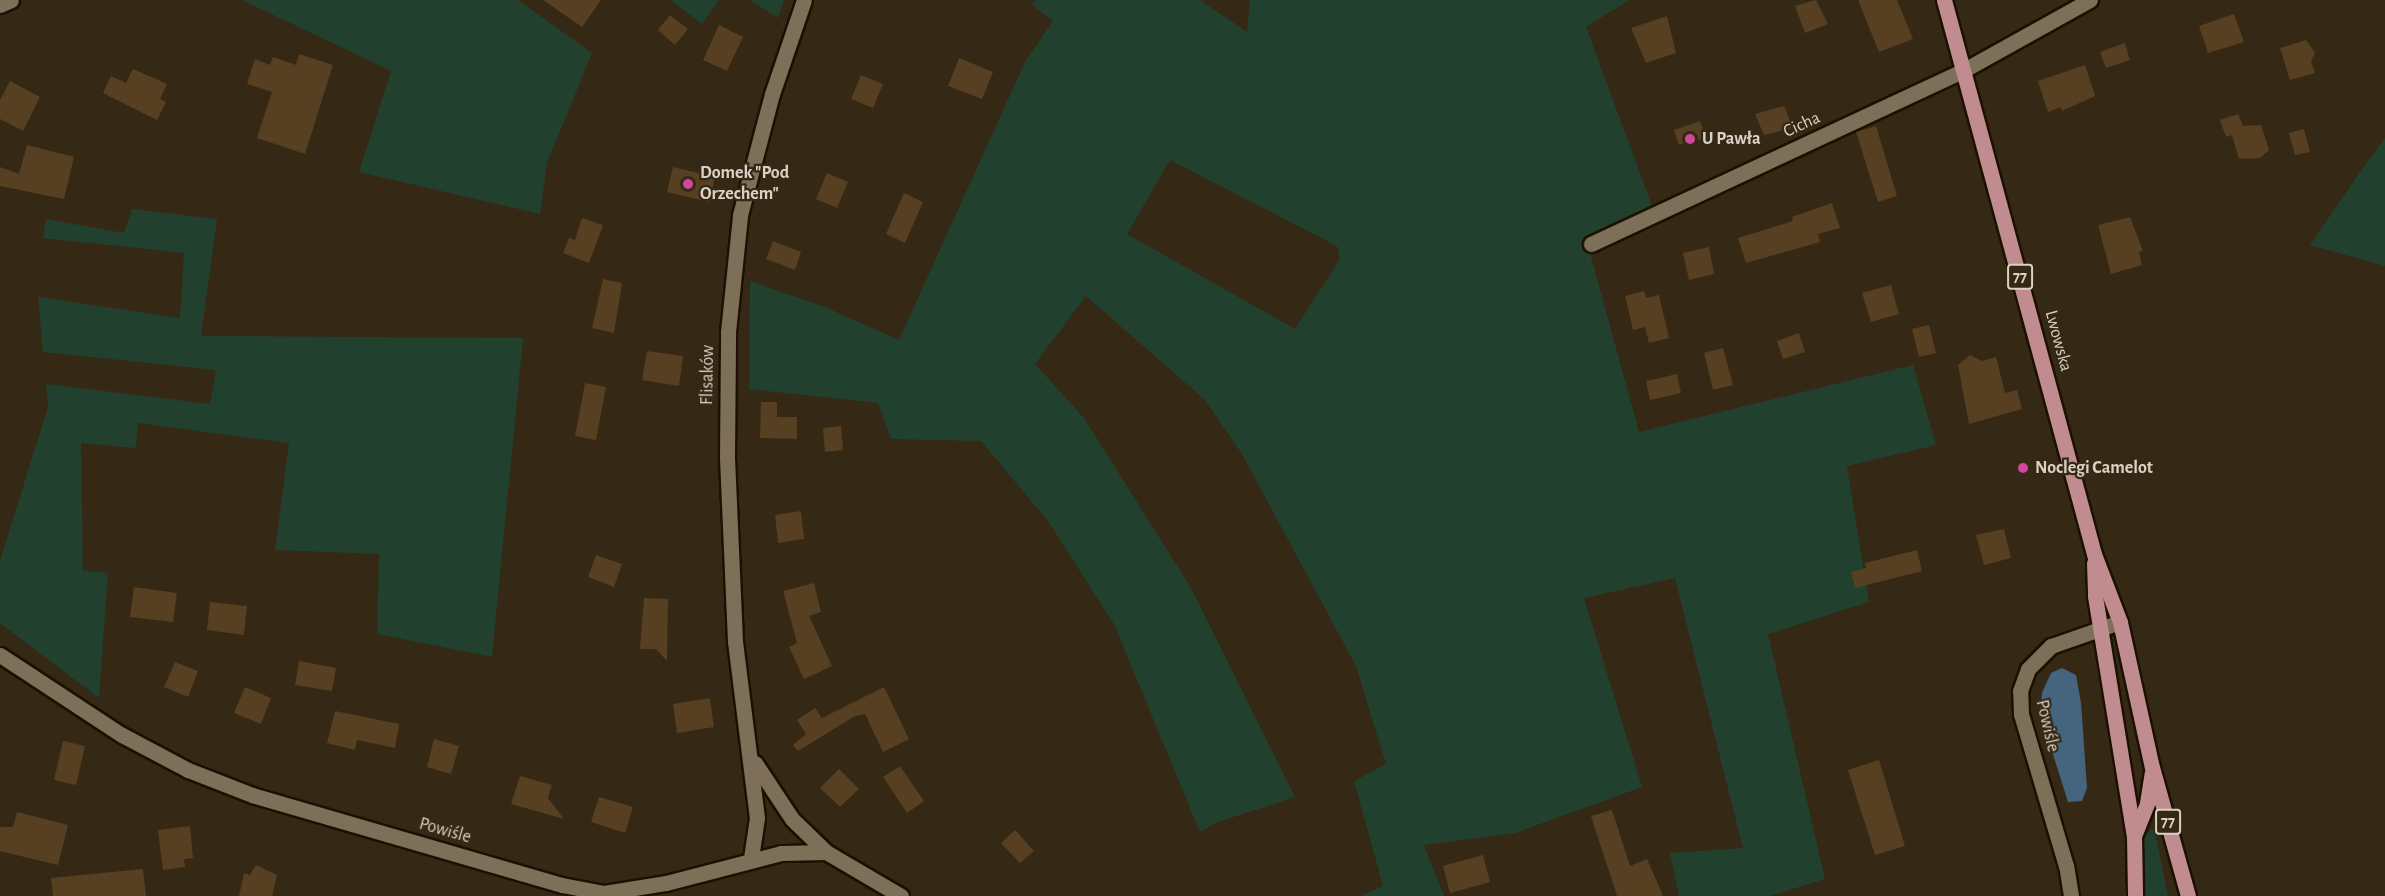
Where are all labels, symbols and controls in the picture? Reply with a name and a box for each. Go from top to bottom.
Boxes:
street label: Cicha [1780,107,1824,143]
place label: U Pawła [1702,128,1761,150]
marker: U Pawła [1683,132,1697,146]
place label: Domek "Pod Orzechem" [700,163,789,206]
marker: Domek "Pod Orzechem" [681,177,695,191]
road number: 77 [2006,264,2034,290]
street label: Lwowska [2039,308,2077,374]
street label: Flisaków [697,345,719,405]
place label: Noclegi Camelot [2035,457,2153,479]
marker: Noclegi Camelot [2016,461,2030,475]
street label: Powiśle [2031,698,2063,754]
road number: 77 [2154,809,2182,835]
street label: Powiśle [417,813,473,849]

